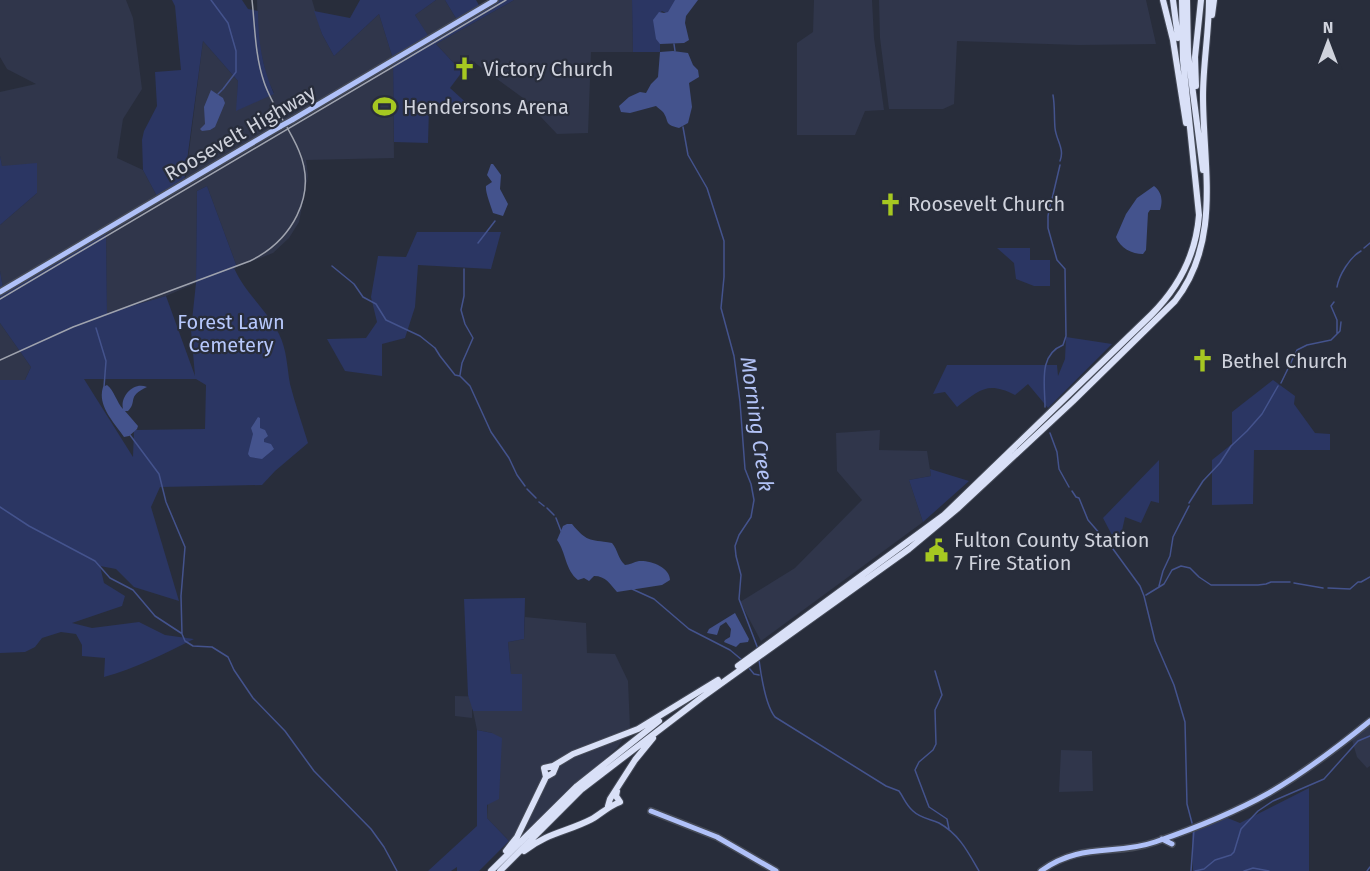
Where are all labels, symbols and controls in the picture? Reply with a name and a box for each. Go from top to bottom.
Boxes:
north arrow [1298,12,1358,72]
text: N [1323,18,1333,37]
church icon: Victory Church [452,56,478,82]
place label: Victory Church [483,57,614,81]
street label: Roosevelt Highway [160,80,320,186]
sports icon: Hendersons Arena [372,94,398,120]
place label: Hendersons Arena [403,95,569,119]
church icon: Roosevelt Church [877,191,903,217]
place label: Roosevelt Church [908,192,1065,216]
park label: Forest Lawn Cemetery [177,310,285,357]
church icon: Bethel Church [1190,348,1216,374]
place label: Bethel Church [1221,349,1348,373]
water label: Morning Creek [735,355,779,493]
place label: Fulton County Station 7 Fire Station [954,528,1149,575]
public building icon: Fulton County Station 7 Fire Station [923,538,949,564]

